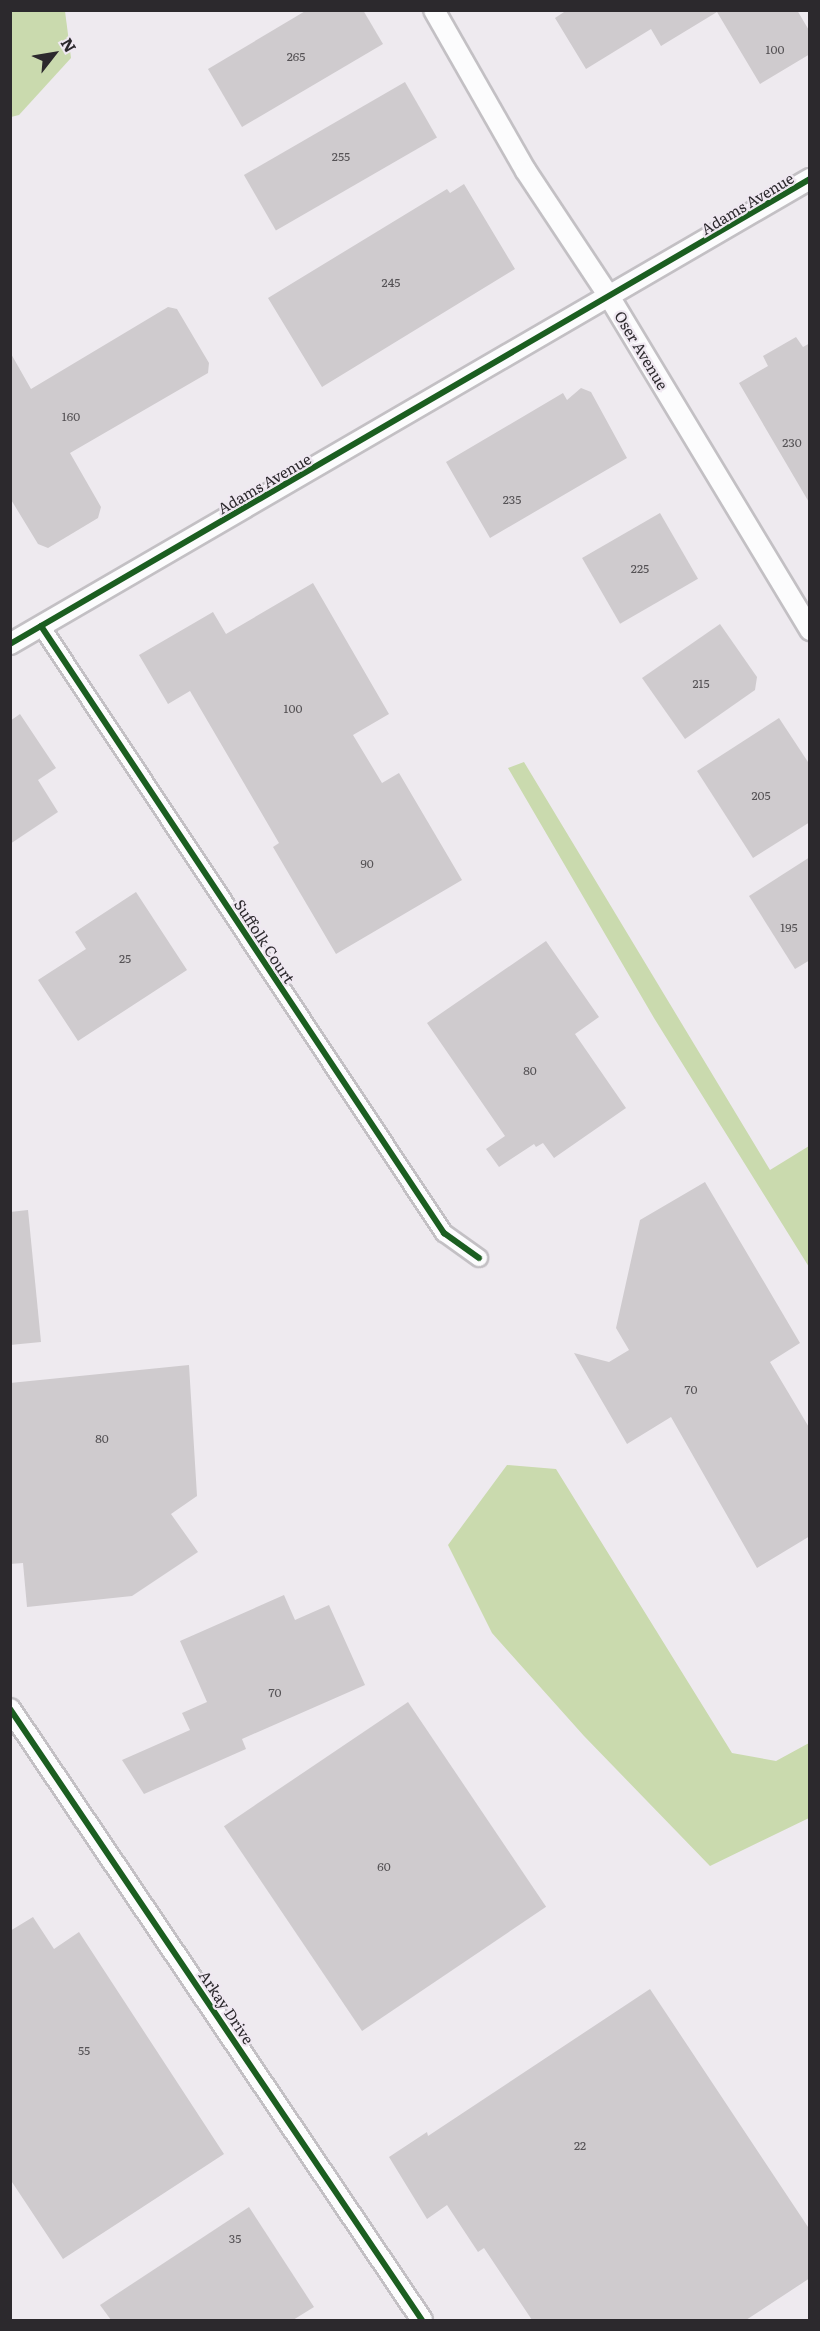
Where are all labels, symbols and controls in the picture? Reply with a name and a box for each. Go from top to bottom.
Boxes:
north arrow [24,24,84,84]
text: N [56,33,83,57]
house number: 100 [766,43,784,57]
house number: 265 [287,50,305,64]
house number: 255 [332,150,350,164]
street label: Adams Avenue [697,168,797,238]
house number: 245 [382,276,400,290]
street label: Oser Avenue [611,307,673,393]
house number: 160 [62,410,80,424]
house number: 230 [782,436,802,450]
street label: Adams Avenue [214,449,314,517]
house number: 235 [503,493,521,507]
house number: 225 [631,562,649,576]
house number: 215 [692,677,710,691]
house number: 100 [284,702,302,716]
house number: 205 [751,789,771,803]
house number: 90 [360,857,374,871]
street label: Suffolk Court [231,896,299,986]
house number: 195 [780,921,798,935]
house number: 25 [119,952,131,966]
house number: 80 [523,1064,537,1078]
house number: 70 [684,1383,698,1397]
house number: 80 [95,1432,109,1446]
house number: 70 [268,1686,282,1700]
house number: 60 [377,1860,391,1874]
street label: Arkay Drive [196,1967,258,2047]
house number: 55 [78,2044,90,2058]
house number: 22 [574,2139,586,2153]
house number: 35 [229,2232,241,2246]

